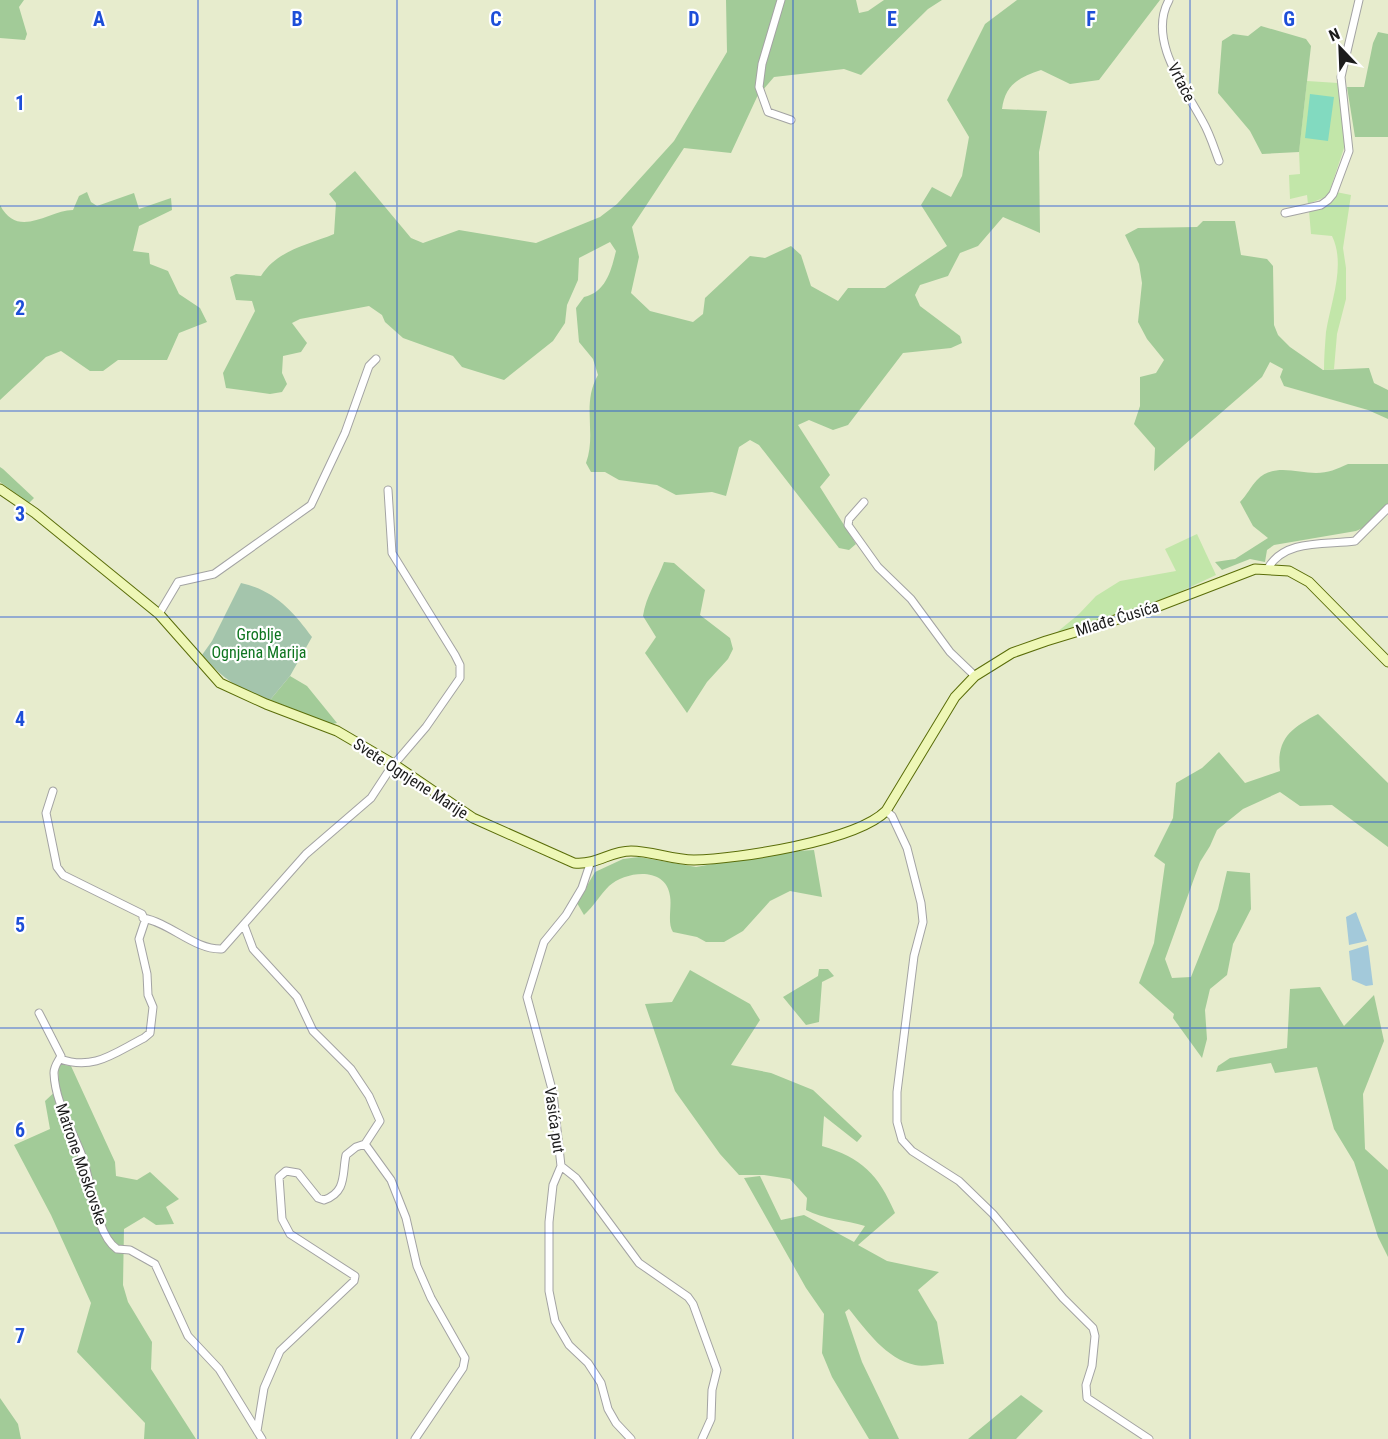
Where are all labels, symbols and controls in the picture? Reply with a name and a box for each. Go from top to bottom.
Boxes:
text: A [93,7,105,31]
text: B [291,7,303,31]
text: C [490,7,502,31]
text: D [688,7,700,31]
text: E [887,7,897,31]
text: F [1086,7,1096,31]
text: G [1283,7,1295,31]
north arrow [1310,18,1370,78]
text: N [1326,24,1343,45]
street label: Vrtače [1164,60,1199,105]
text: 1 [15,91,25,115]
text: 2 [15,296,25,320]
text: 3 [15,502,25,526]
street label: Mlađe Ćusića [1073,596,1161,640]
park label: Groblje Ognjena Marija [212,625,306,662]
text: 4 [15,707,25,731]
street label: Svete Ognjene Marije [350,734,472,823]
text: 5 [15,913,25,937]
street label: Vasića put [540,1086,569,1154]
street label: Matrone Moskovske [52,1101,111,1227]
text: 6 [15,1118,25,1142]
text: 7 [15,1324,25,1348]

